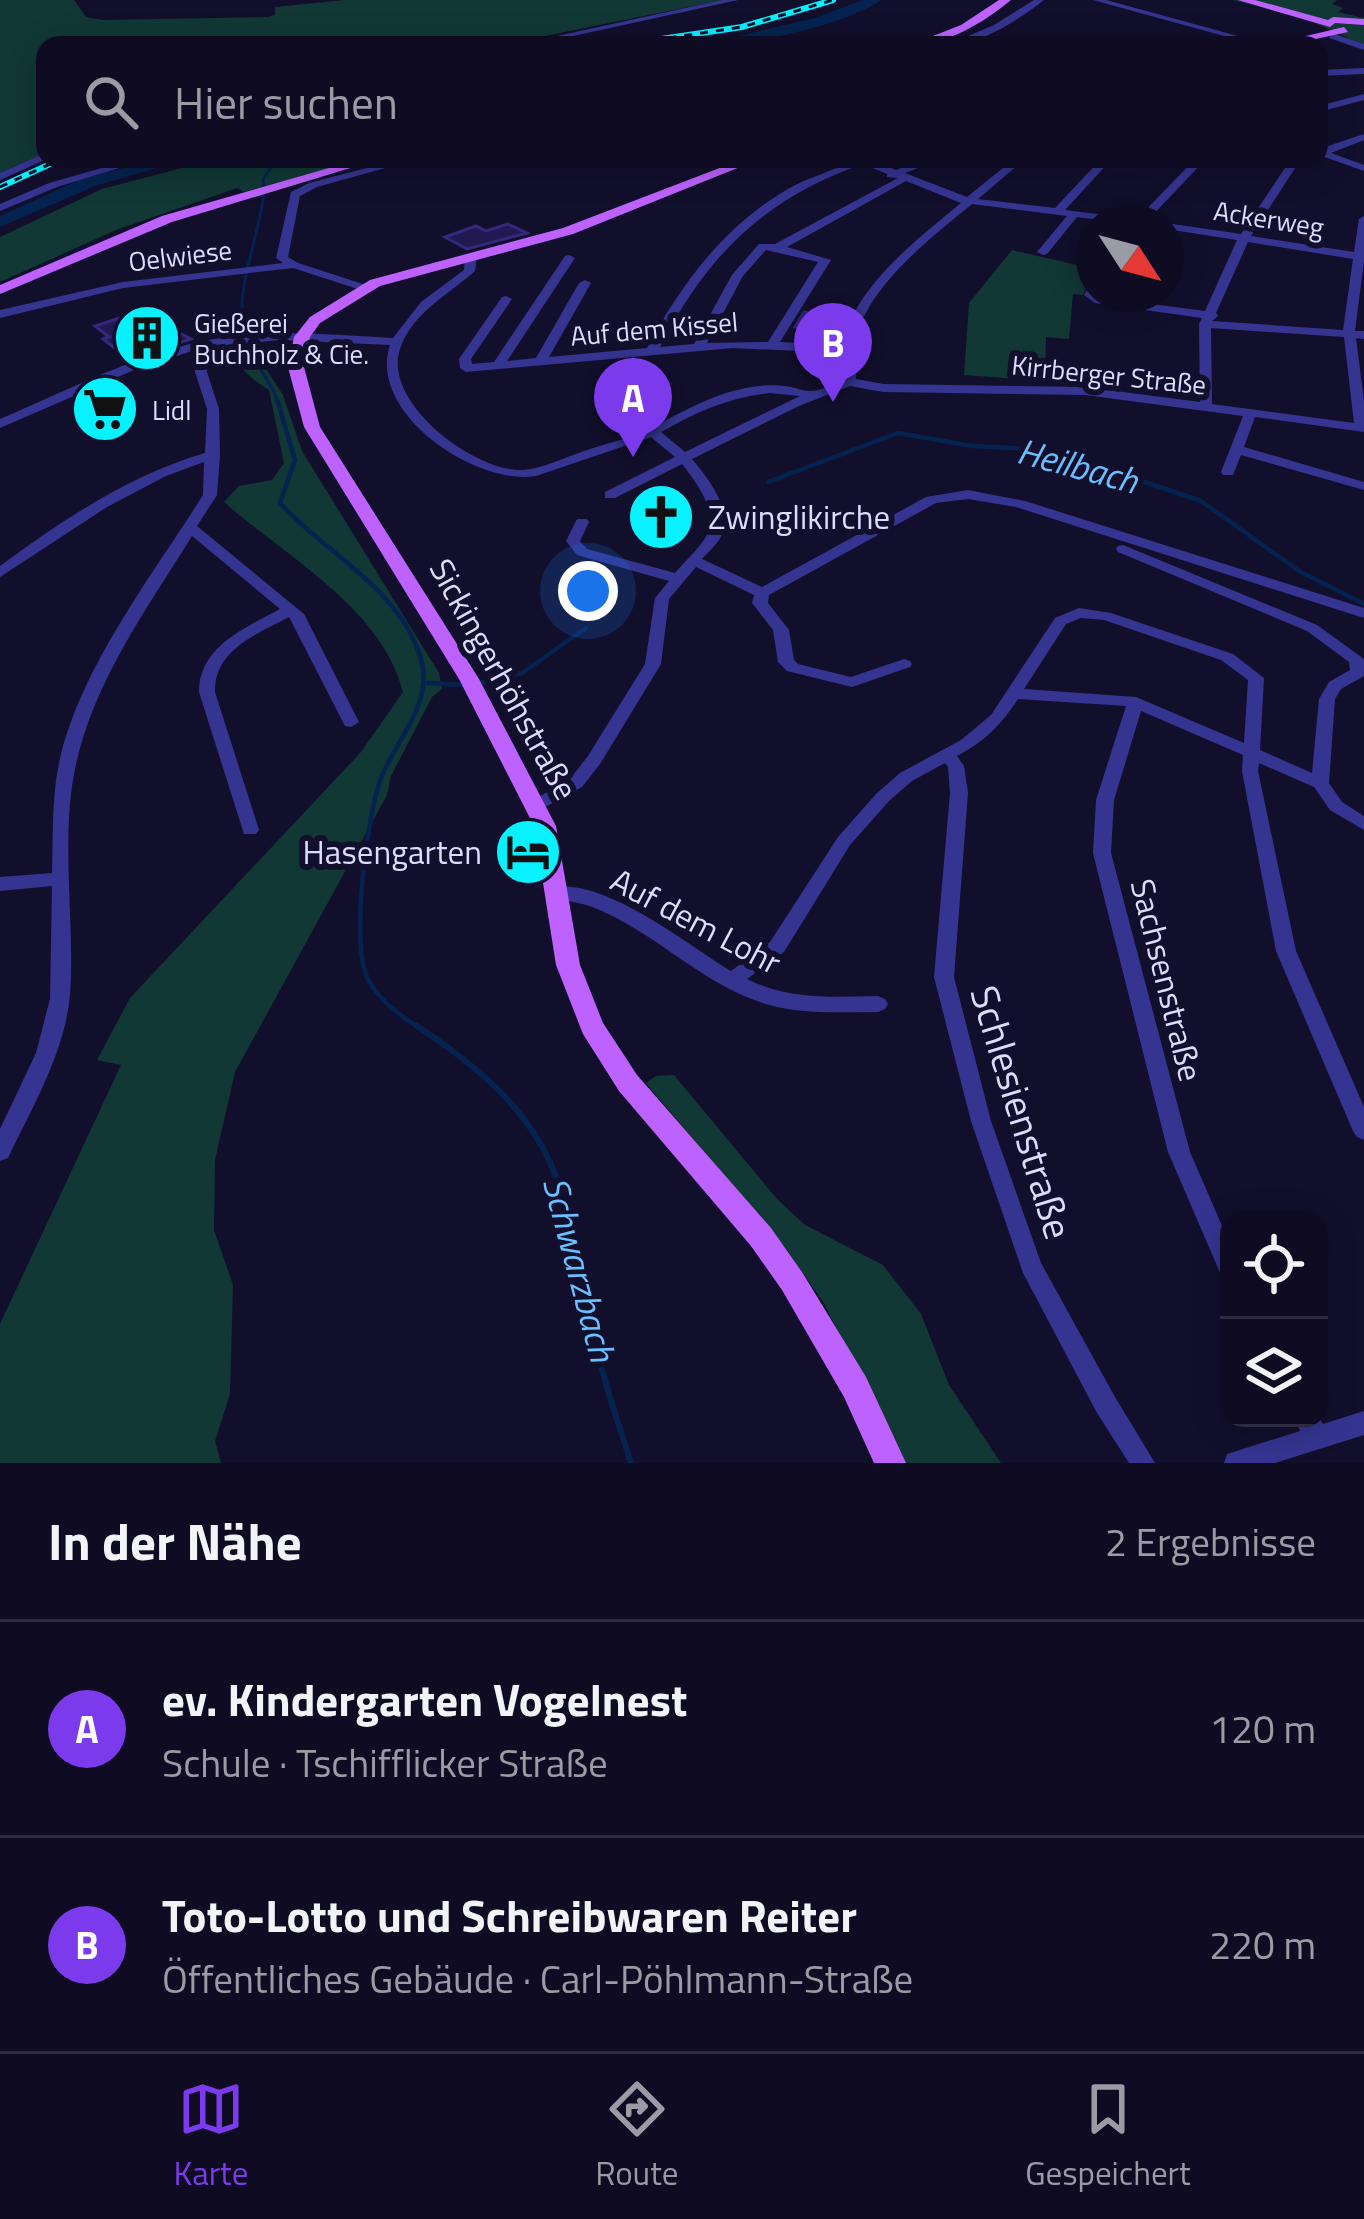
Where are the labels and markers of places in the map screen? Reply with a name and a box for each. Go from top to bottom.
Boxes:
place label: Gießerei Buchholz & Cie. [194,302,369,374]
building icon: Gießerei Buchholz & Cie. [112,303,182,373]
pin: B [794,303,872,402]
pin: A [594,358,672,457]
supermarket icon: Lidl [70,374,140,444]
place label: Lidl [152,389,191,430]
church icon: Zwinglikirche [626,482,696,552]
place label: Zwinglikirche [708,492,890,542]
hotel icon: Hasengarten [493,817,563,887]
place label: Hasengarten [303,827,482,877]

